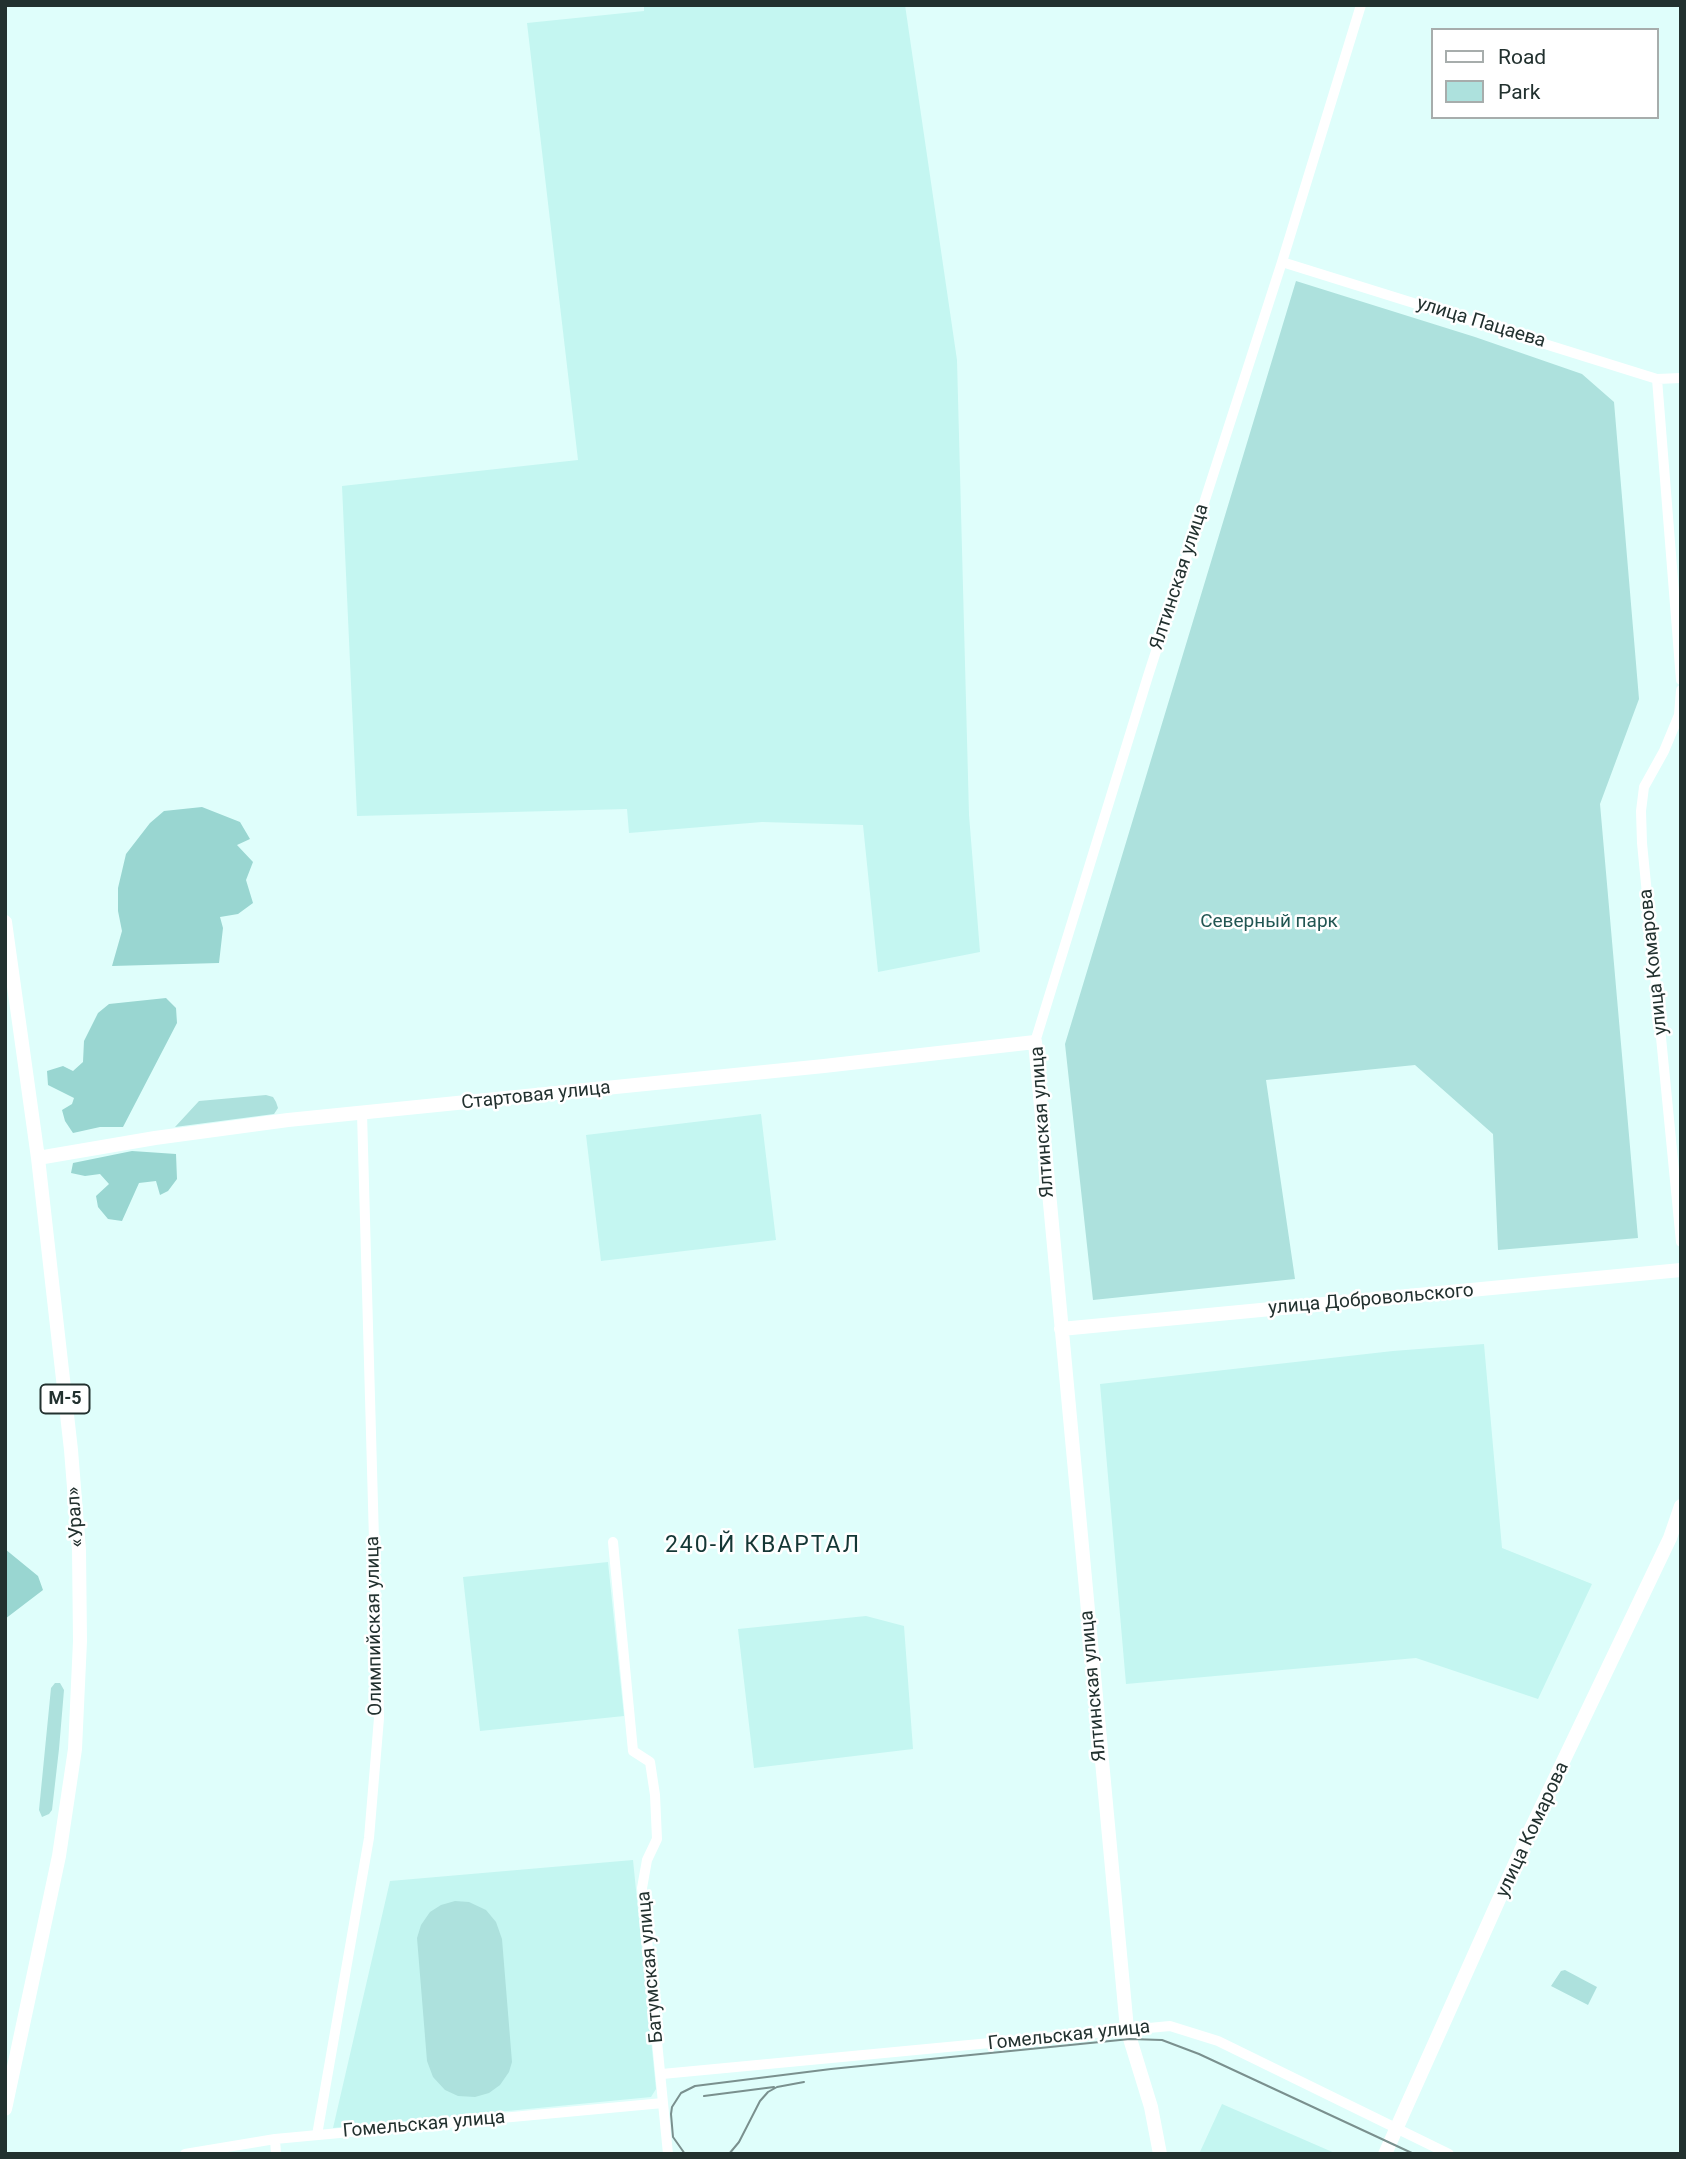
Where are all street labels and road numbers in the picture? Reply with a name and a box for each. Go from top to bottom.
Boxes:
street label: улица Пацаева [1414,293,1548,353]
street label: Ялтинская улица [1146,501,1214,653]
street label: улица Комарова [1635,888,1673,1036]
street label: Ялтинская улица [1026,1045,1060,1199]
street label: Стартовая улица [460,1077,612,1115]
street label: улица Добровольского [1267,1280,1475,1320]
road number: М-5 [41,1384,90,1414]
street label: «Урал» [63,1486,89,1548]
street label: Олимпийская улица [362,1536,388,1716]
street label: Ялтинская улица [1076,1609,1112,1763]
street label: улица Комарова [1492,1759,1574,1901]
street label: Батумская улица [633,1890,669,2044]
street label: Гомельская улица [987,2016,1151,2056]
street label: Гомельская улица [342,2107,506,2143]

